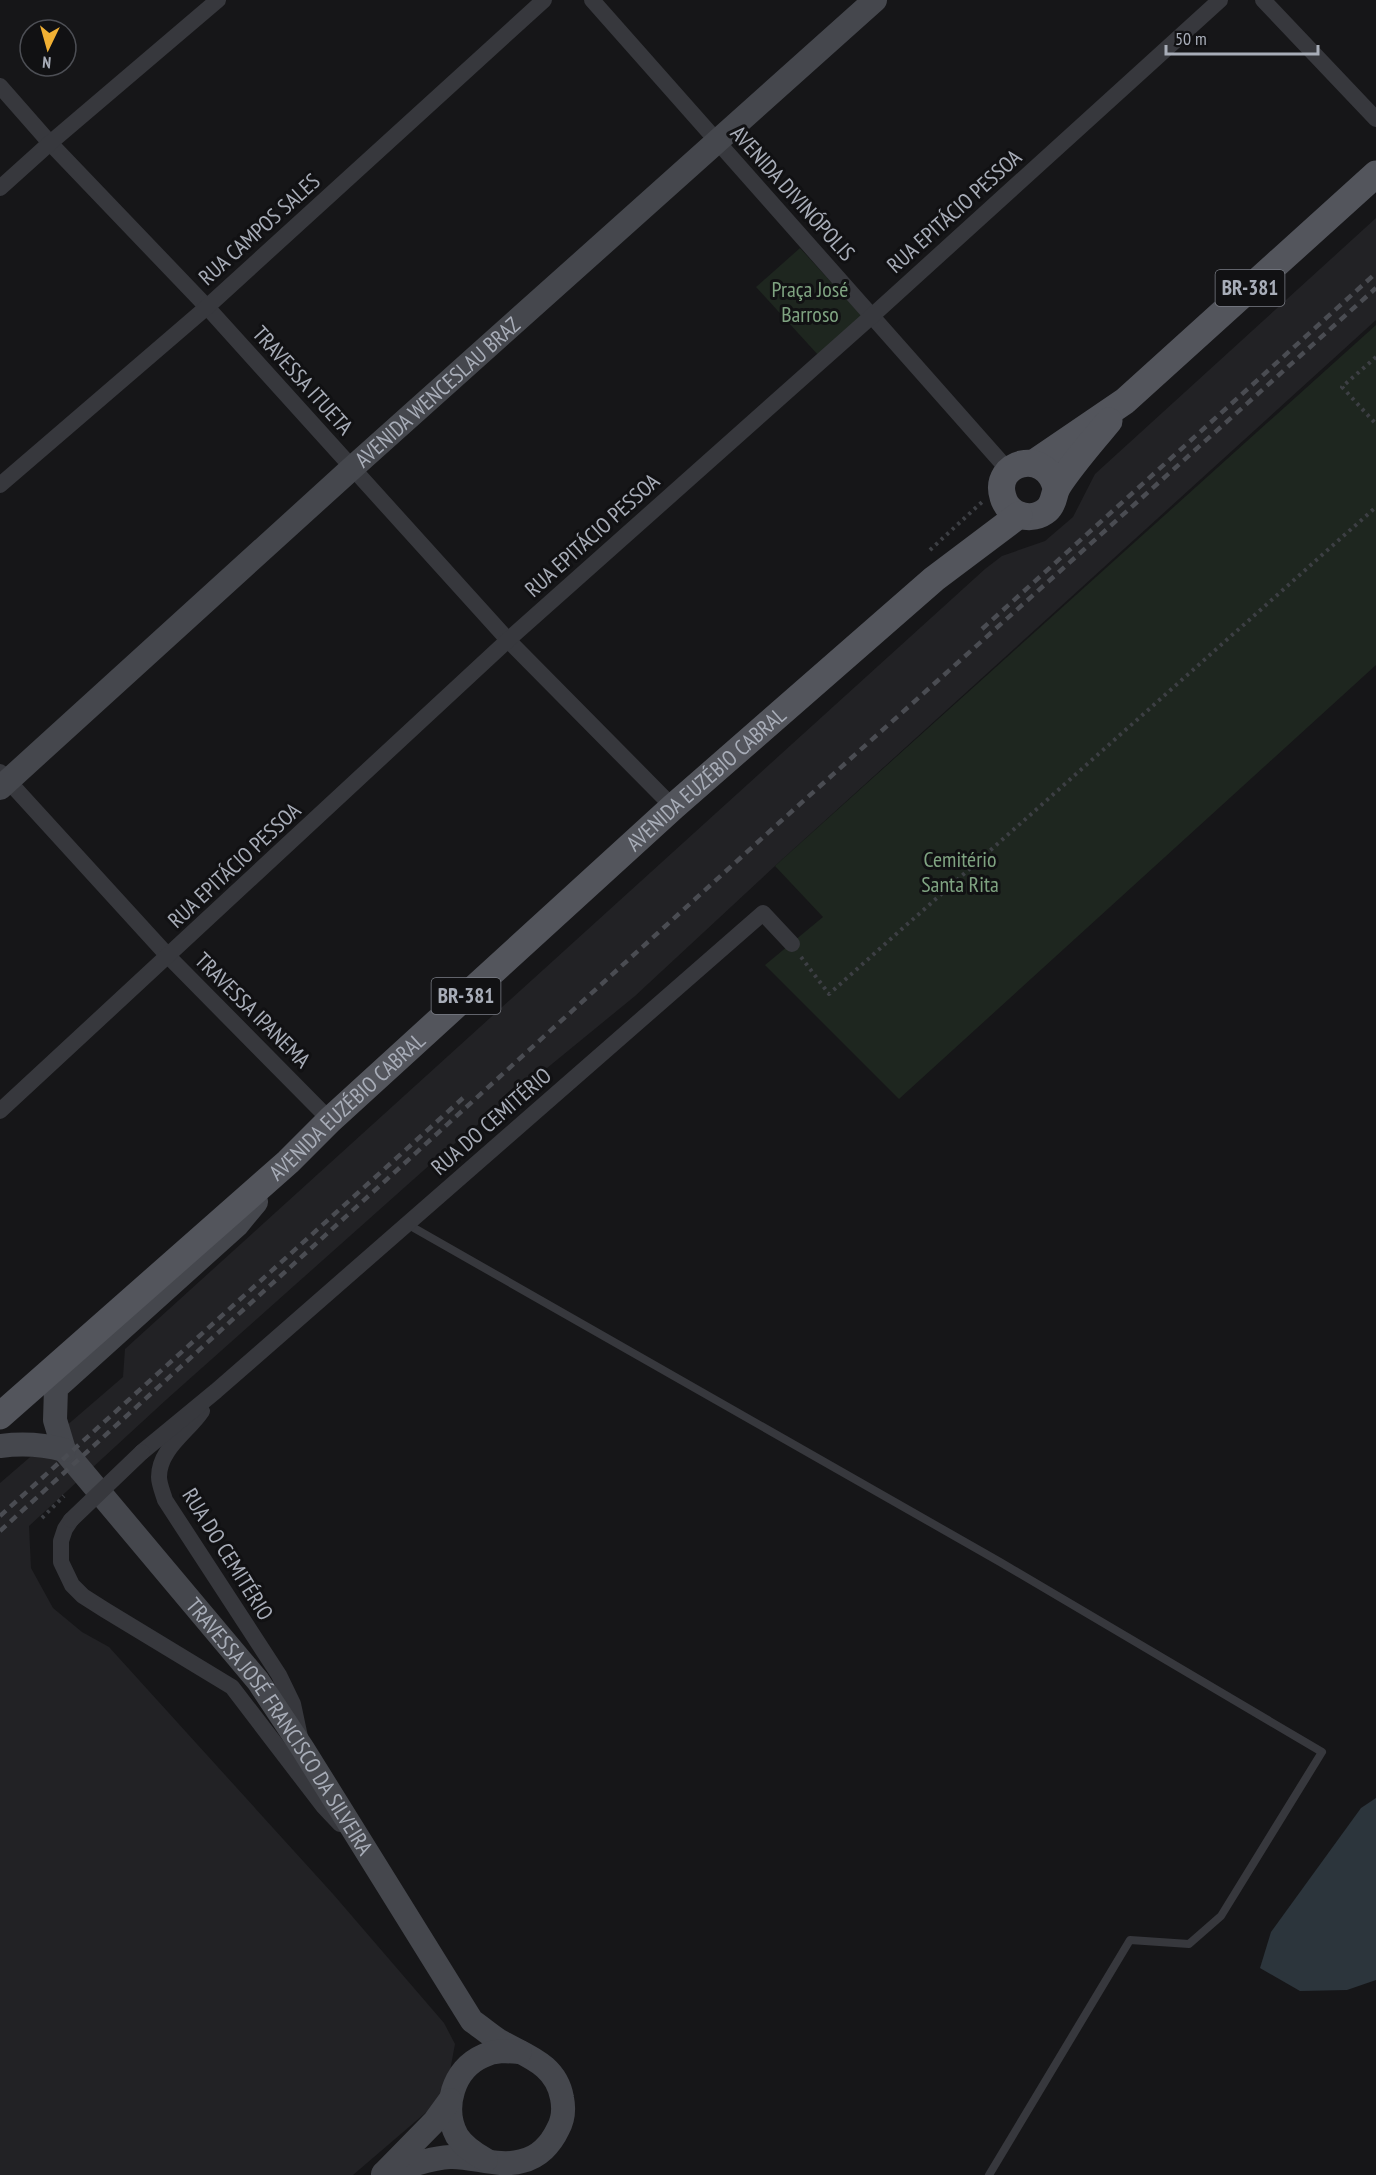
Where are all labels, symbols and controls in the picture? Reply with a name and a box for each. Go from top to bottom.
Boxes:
north arrow [18,18,78,78]
scale bar [1166,18,1318,56]
text: 50 m [1175,27,1207,50]
text: N [42,53,52,73]
street label: AVENIDA DIVINÓPOLIS [725,119,861,267]
street label: RUA EPITÁCIO PESSOA [881,143,1028,279]
street label: RUA CAMPOS SALES [192,167,326,291]
road number: BR-381 [1216,270,1284,306]
park label: Praça José Barroso [772,275,848,328]
street label: AVENIDA WENCESLAU BRAZ [349,310,526,473]
street label: TRAVESSA ITUETA [247,320,360,441]
street label: RUA EPITÁCIO PESSOA [519,467,666,603]
street label: AVENIDA EUZÉBIO CABRAL [620,701,792,857]
street label: RUA EPITÁCIO PESSOA [162,796,307,934]
park label: Cemitério Santa Rita [921,845,999,898]
street label: TRAVESSA IPANEMA [189,946,317,1074]
road number: BR-381 [432,978,500,1014]
street label: AVENIDA EUZÉBIO CABRAL [263,1026,431,1186]
street label: RUA DO CEMITÉRIO [425,1061,557,1181]
street label: RUA DO CEMITÉRIO [176,1483,280,1625]
street label: TRAVESSA JOSÉ FRANCISCO DA SILVEIRA [180,1592,380,1861]

